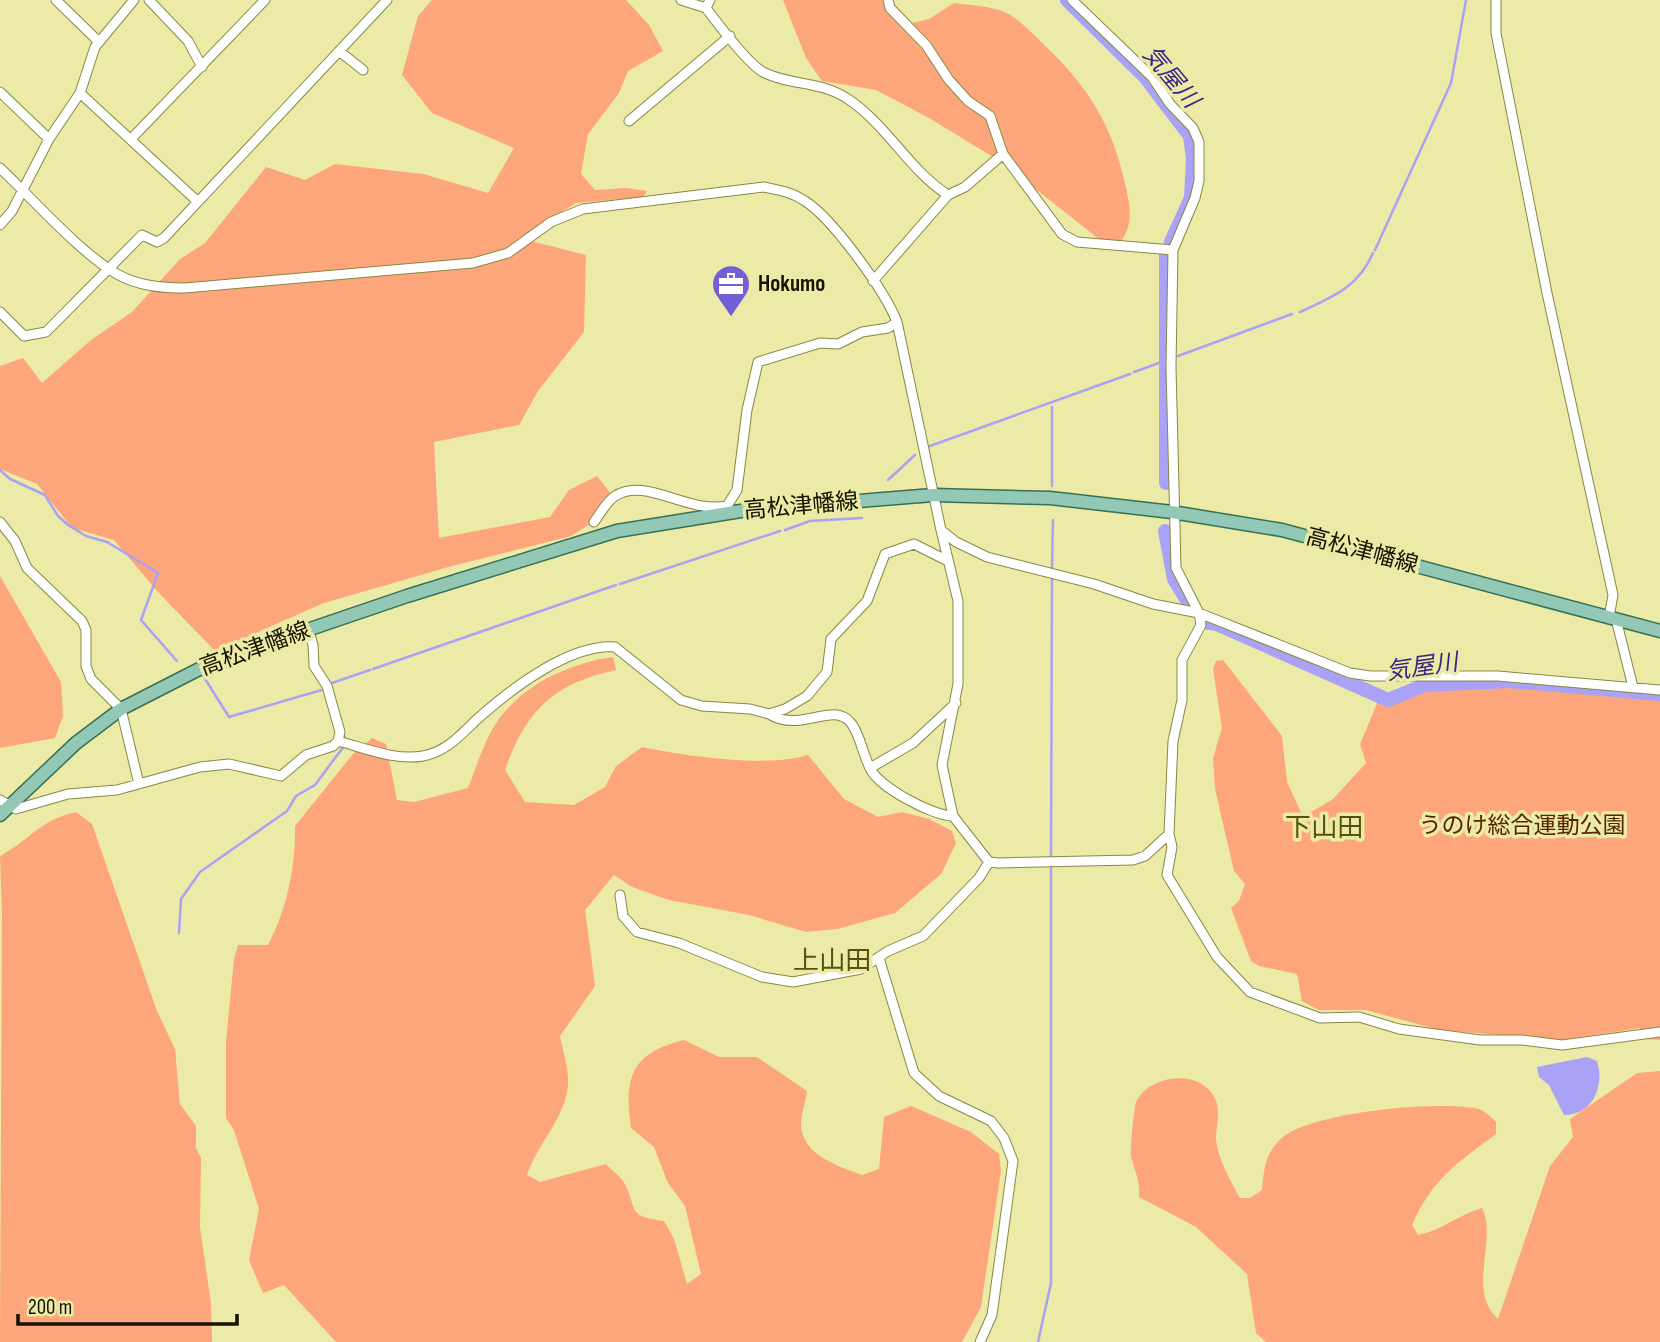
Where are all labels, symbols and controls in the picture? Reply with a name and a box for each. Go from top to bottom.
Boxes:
water label: 気屋川 [1137,40,1207,116]
office icon: Hokumo [710,263,752,318]
place label: Hokumo [758,270,825,298]
street label: 高松津幡線 [742,487,860,525]
street label: 高松津幡線 [1303,523,1421,579]
street label: 高松津幡線 [196,616,314,682]
water label: 気屋川 [1384,647,1463,686]
park label: うのけ総合運動公園 [1419,812,1626,840]
district label: 下山田 [1285,813,1363,844]
district label: 上山田 [793,946,871,977]
scale bar [18,1282,236,1326]
text: 200 m [28,1295,72,1320]

